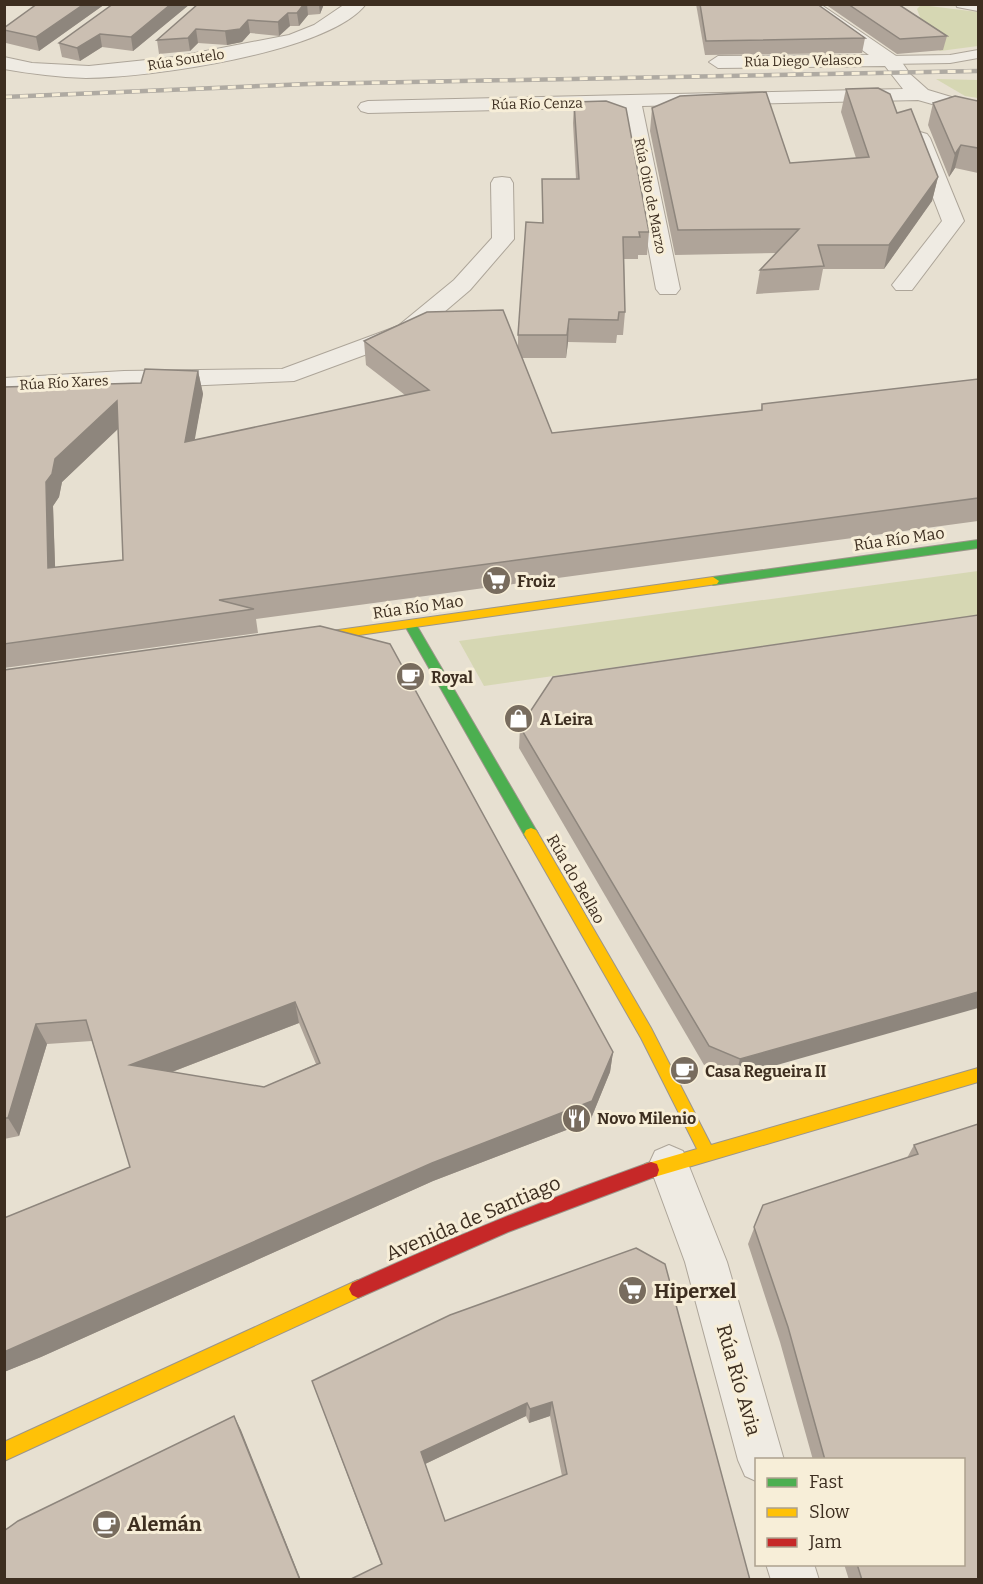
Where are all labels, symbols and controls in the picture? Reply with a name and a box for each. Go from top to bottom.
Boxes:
street label: Rúa Soutelo [146,46,226,74]
street label: Rúa Diego Velasco [744,51,862,71]
street label: Rúa Río Cenza [491,95,583,113]
street label: Rúa Oito de Marzo [630,137,670,255]
street label: Rúa Río Xares [19,372,109,394]
street label: Rúa Río Mao [852,523,946,555]
supermarket icon: Froiz [480,565,512,597]
place label: Froiz [517,572,555,591]
street label: Rúa Río Mao [371,591,465,623]
cafe icon: Royal [394,661,426,693]
place label: Royal [431,668,473,687]
shop icon: A Leira [503,703,535,735]
place label: A Leira [540,710,593,729]
street label: Rúa do Bellao [543,831,609,927]
cafe icon: Casa Regueira II [668,1055,700,1087]
place label: Casa Regueira II [705,1062,827,1081]
restaurant icon: Novo Milenio [560,1102,592,1134]
place label: Novo Milenio [597,1109,696,1128]
street label: Avenida de Santiago [382,1170,564,1266]
supermarket icon: Hiperxel [617,1275,649,1307]
place label: Hiperxel [654,1279,736,1303]
street label: Rúa Río Avia [712,1322,766,1439]
legend [755,1458,965,1566]
text: Fast [809,1471,844,1493]
text: Slow [809,1501,850,1523]
cafe icon: Alemán [90,1508,122,1540]
place label: Alemán [127,1512,202,1536]
text: Jam [808,1531,842,1553]

